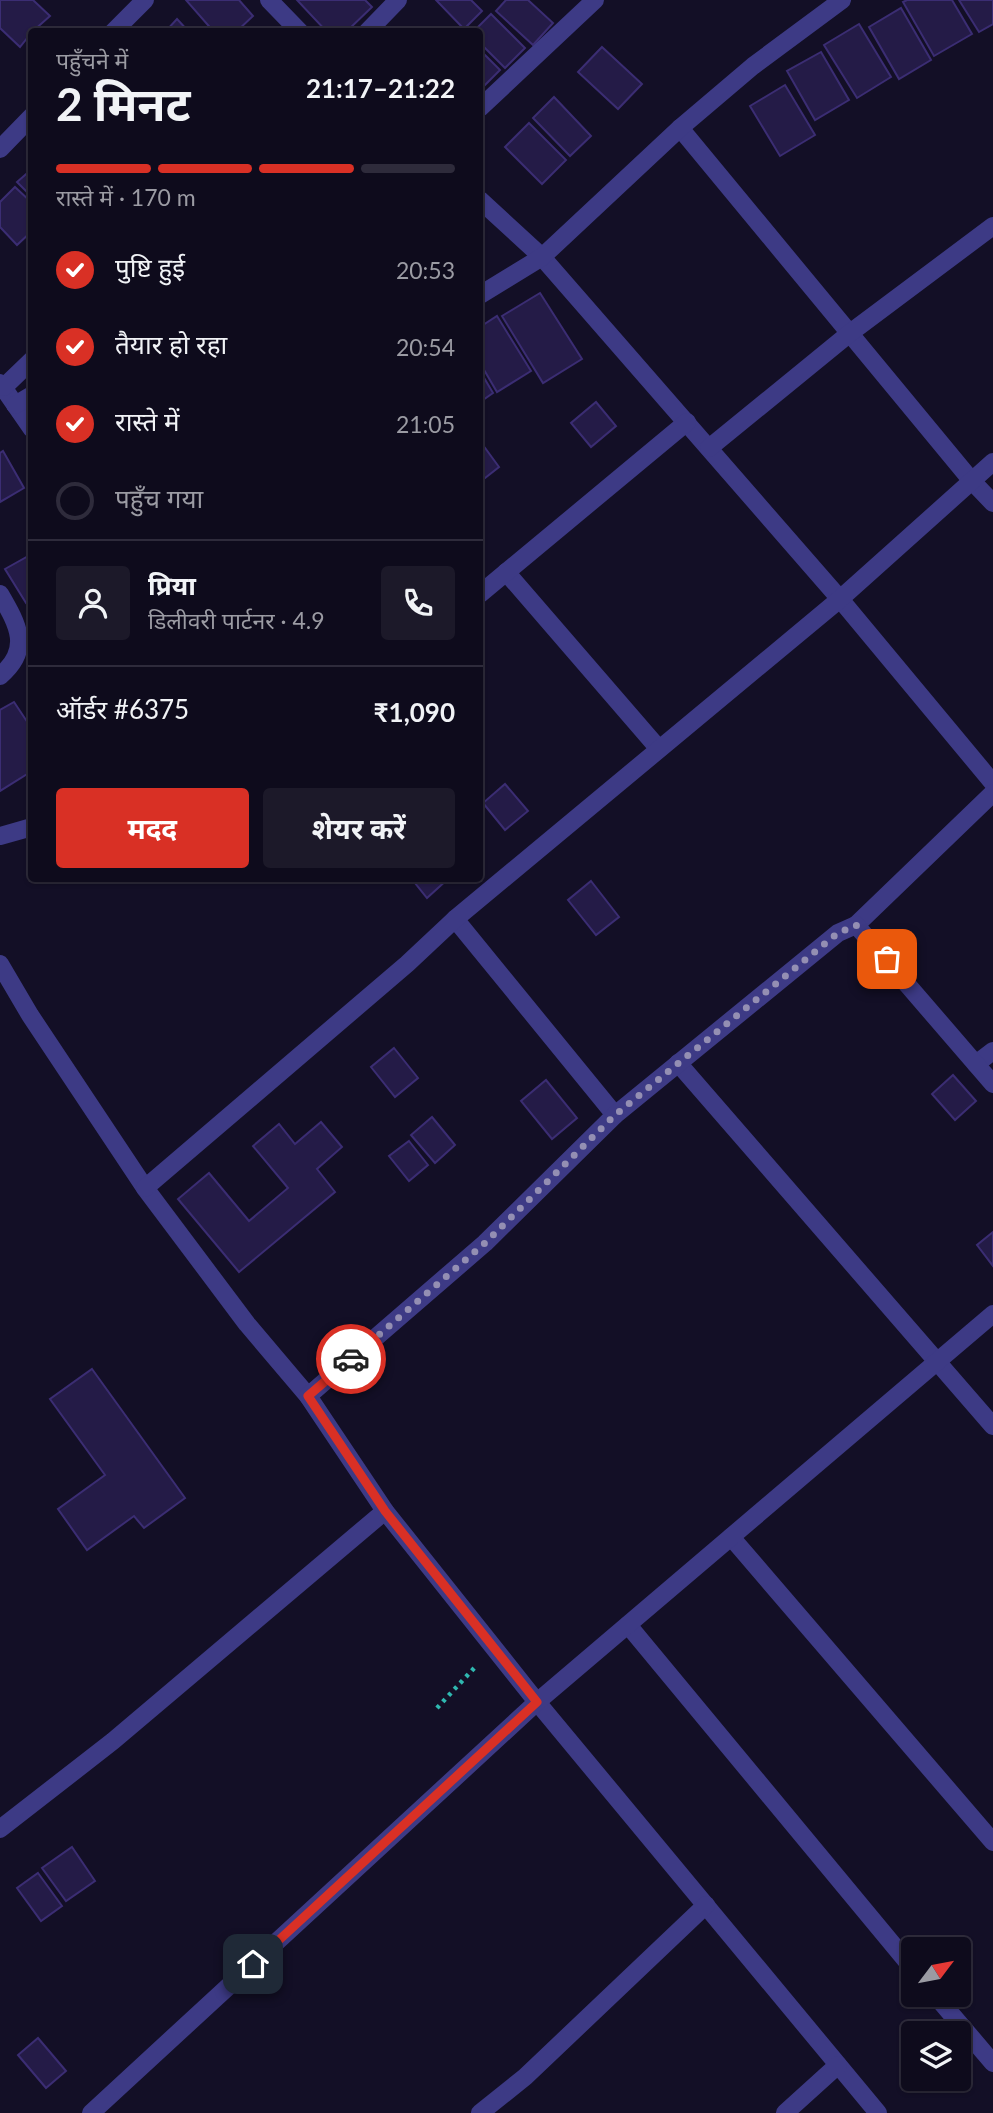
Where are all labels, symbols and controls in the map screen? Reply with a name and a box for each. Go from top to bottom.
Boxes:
text: पहुँचने में [56,46,128,74]
text: 21:17–21:22 [306,72,455,104]
text: 2 मिनट [56,76,190,131]
text: रास्ते में · 170 m [56,183,196,211]
icon: check [56,251,94,289]
text: पुष्टि हुई [115,251,185,283]
text: 20:53 [396,256,455,284]
icon: check [56,328,94,366]
text: तैयार हो रहा [115,328,227,360]
text: 20:54 [396,333,455,361]
icon: check [56,405,94,443]
text: रास्ते में [115,405,180,437]
text: 21:05 [396,410,455,438]
text: पहुँच गया [115,482,203,514]
button: person [56,566,130,640]
button: phone [381,566,455,640]
text: प्रिया [148,569,196,601]
text: डिलीवरी पार्टनर · 4.9 [148,606,325,634]
text: ऑर्डर #6375 [56,693,189,725]
text: ₹1,090 [374,696,455,728]
button: मदद [56,788,249,868]
button: शेयर करें [263,788,455,868]
pin [857,929,917,989]
icon: bag [868,940,906,978]
courier [316,1324,386,1394]
icon: car [332,1340,370,1378]
pin [223,1934,283,1994]
north arrow [901,1937,971,2007]
map controls [901,1937,971,2091]
icon: home [234,1945,272,1983]
button: layers [901,2021,971,2091]

